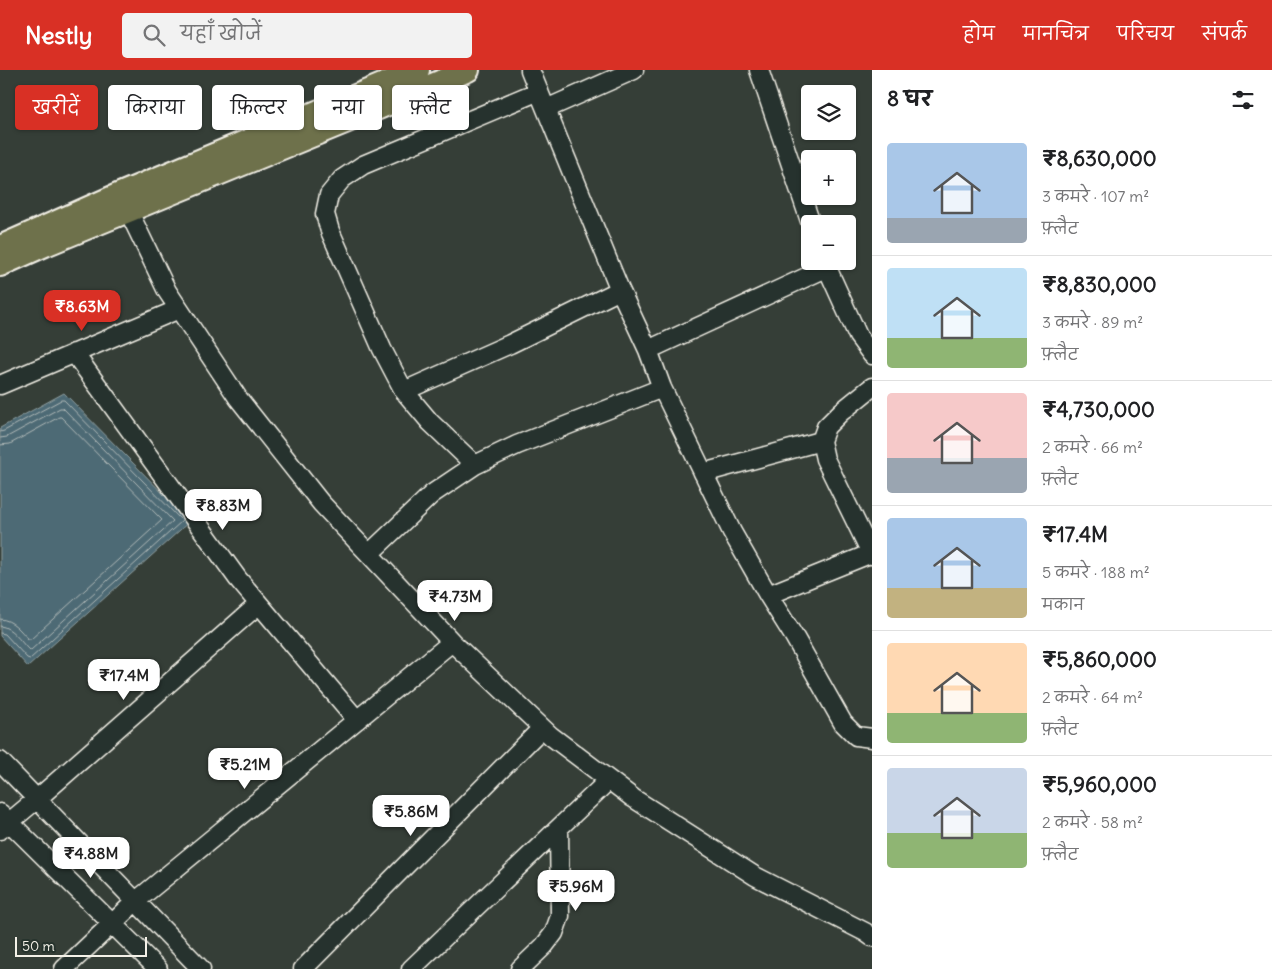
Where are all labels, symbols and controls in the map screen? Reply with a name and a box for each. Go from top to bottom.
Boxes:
search box [122,13,472,58]
text: Nestly [25,20,92,50]
icon: search [140,21,168,49]
text: यहाँ खोजें [180,21,262,45]
text: होम [963,22,995,45]
text: मानचित्र [1023,22,1089,45]
text: परिचय [1117,22,1174,45]
text: संपर्क [1202,22,1247,45]
chip: खरीदें [15,85,98,130]
chip: किराया [108,85,202,130]
chip: फ़िल्टर [212,85,304,130]
chip: नया [314,85,382,130]
chip: फ़्लैट [392,85,469,130]
map controls [801,85,856,270]
button: layers [801,85,856,140]
text: 8 घर [887,85,932,112]
icon: filters [1229,86,1257,114]
text: ₹8,630,000 [1042,145,1157,172]
button: + [801,150,856,205]
icon: home [927,163,987,223]
text: 3 कमरे · 107 m² [1042,186,1149,206]
button: − [801,215,856,270]
text: फ़्लैट [1042,218,1078,238]
text: ₹8,830,000 [1042,271,1157,298]
icon: home [927,288,987,348]
pin: ₹8.63M [41,290,123,332]
text: ₹8.63M [55,296,109,316]
text: 3 कमरे · 89 m² [1042,312,1143,332]
text: फ़्लैट [1042,344,1078,364]
text: ₹4,730,000 [1042,396,1155,423]
icon: home [927,413,987,473]
text: 2 कमरे · 66 m² [1042,437,1143,457]
text: फ़्लैट [1042,469,1078,489]
pin: ₹8.83M [182,488,264,531]
text: ₹8.83M [196,495,250,515]
text: ₹17.4M [1042,521,1108,548]
icon: home [927,538,987,598]
text: 5 कमरे · 188 m² [1042,562,1150,582]
pin: ₹4.73M [414,580,496,622]
text: ₹4.73M [428,586,482,606]
text: मकान [1042,594,1084,614]
text: ₹5,860,000 [1042,646,1157,673]
pin: ₹17.4M [83,658,165,701]
icon: home [927,663,987,723]
text: ₹17.4M [99,665,149,685]
text: 2 कमरे · 64 m² [1042,687,1143,707]
text: फ़्लैट [1042,719,1078,739]
pin: ₹5.21M [204,748,286,790]
text: ₹5.21M [219,754,271,774]
text: ₹5,960,000 [1042,771,1157,798]
icon: home [927,788,987,848]
pin: ₹5.86M [370,794,452,837]
text: ₹5.86M [384,801,438,821]
text: 2 कमरे · 58 m² [1042,812,1143,832]
pin: ₹4.88M [50,836,132,879]
text: ₹4.88M [64,843,118,863]
text: फ़्लैट [1042,844,1078,864]
pin: ₹5.96M [535,870,617,912]
text: ₹5.96M [549,876,603,896]
scale bar [15,934,148,957]
text: 50 m [22,937,55,955]

